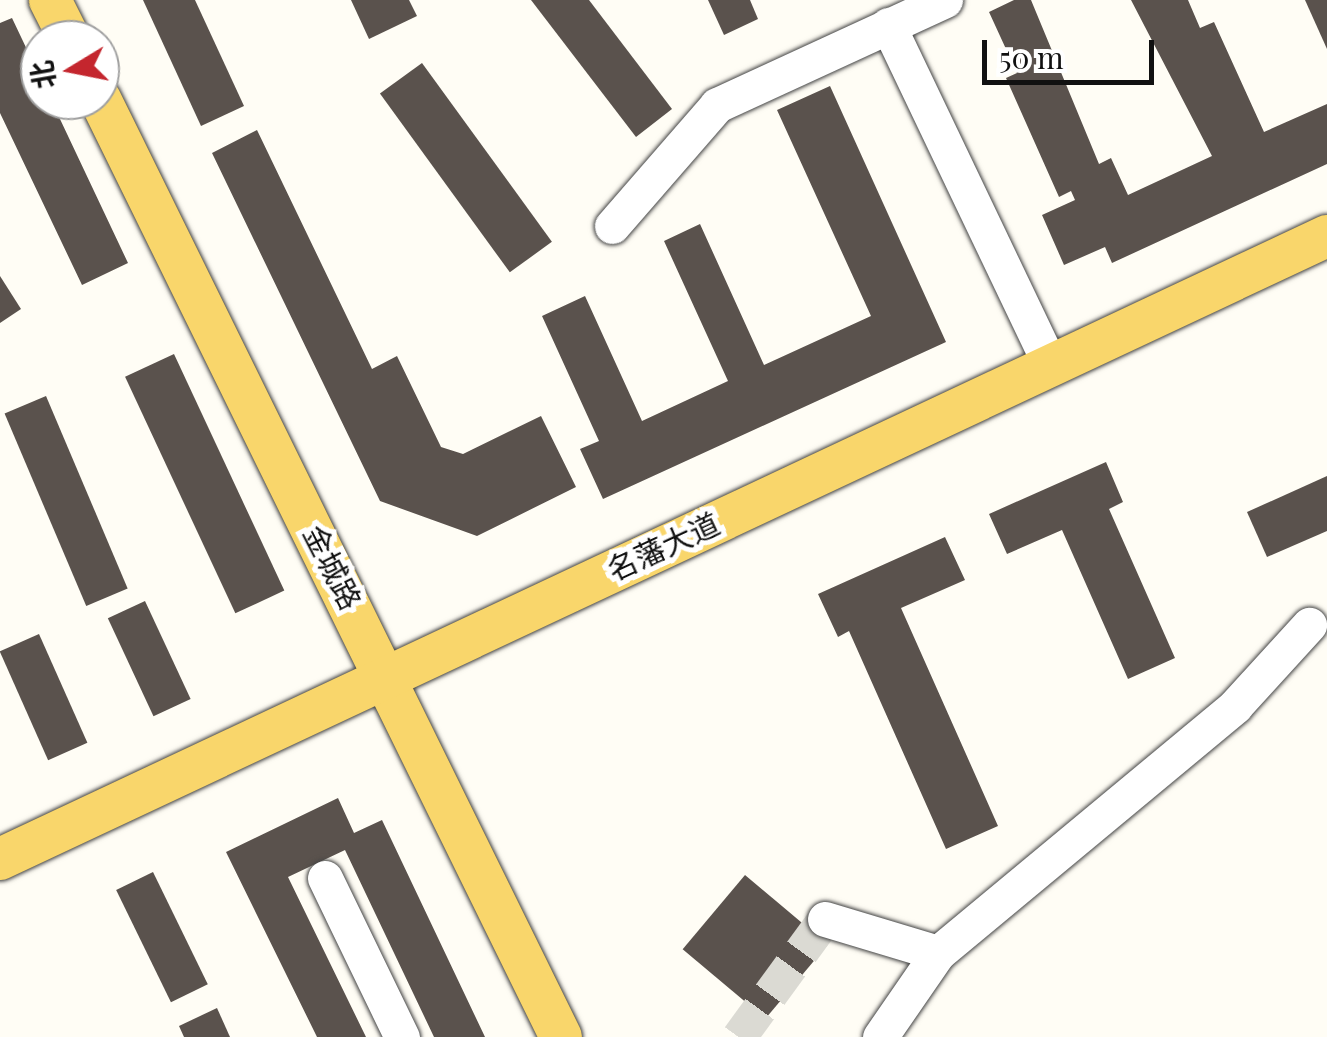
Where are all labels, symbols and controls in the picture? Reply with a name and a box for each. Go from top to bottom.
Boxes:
north arrow [20,20,120,120]
scale bar [987,20,1160,82]
text: 50 m [999,37,1064,77]
text: 北 [21,58,63,92]
street label: 名藩大道 [601,504,725,588]
street label: 金城路 [297,519,369,615]

